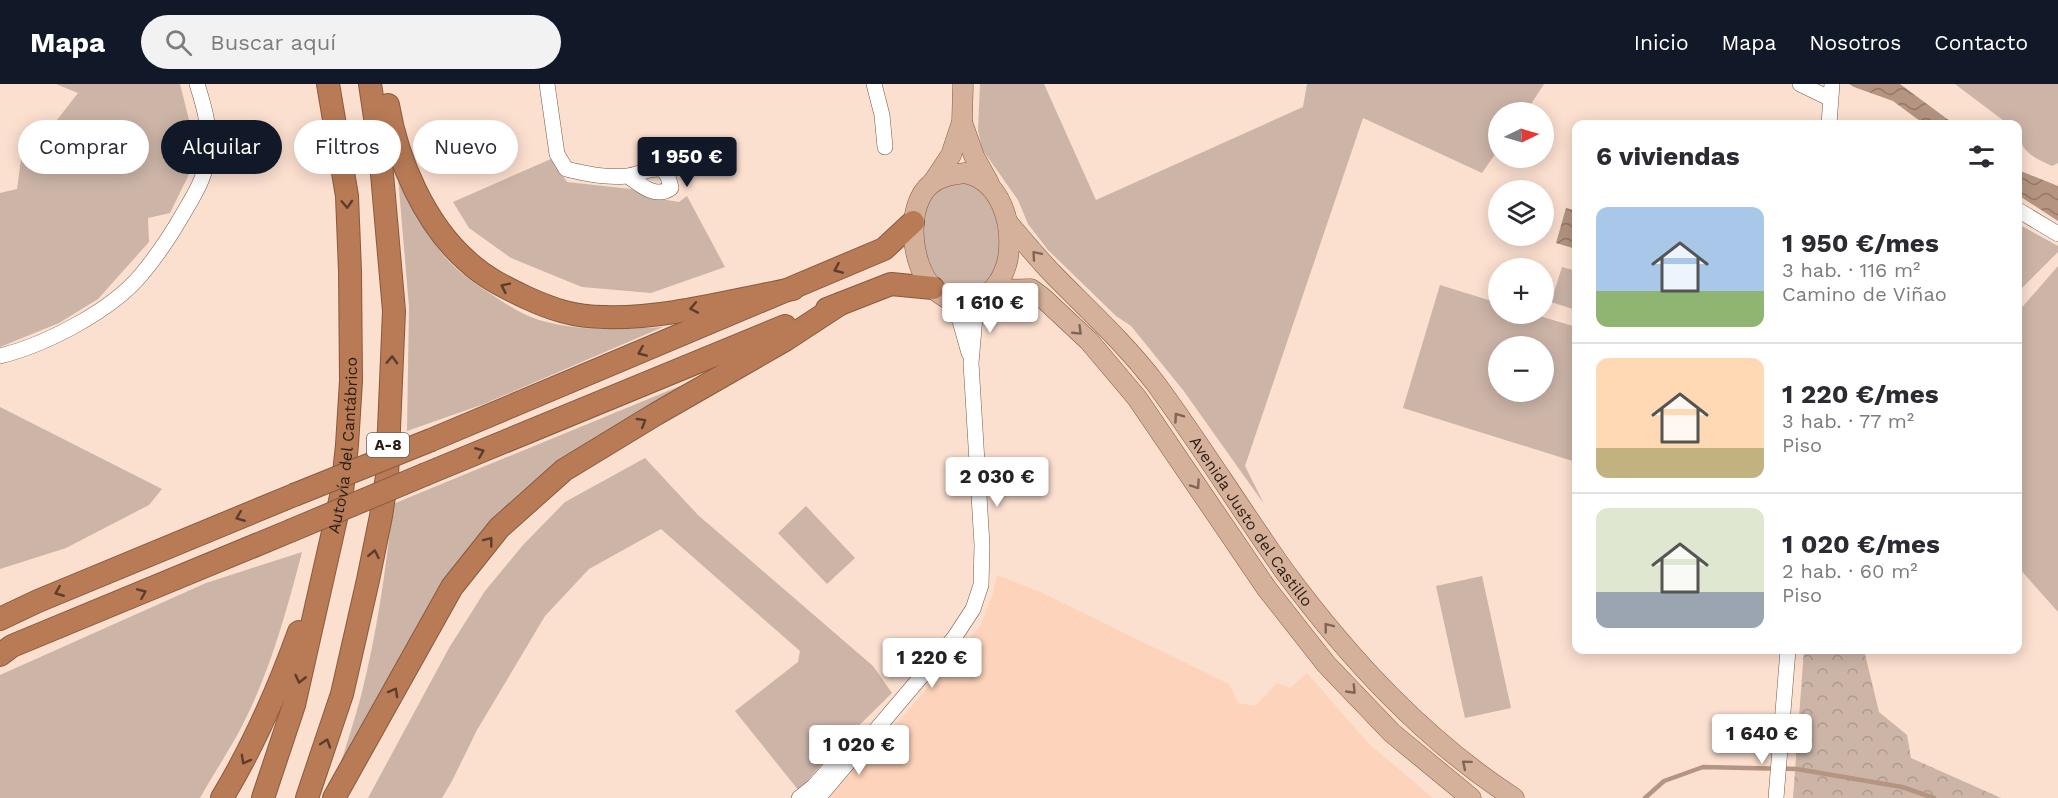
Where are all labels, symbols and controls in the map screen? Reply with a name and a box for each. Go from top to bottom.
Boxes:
search box [141,15,561,69]
text: Mapa [30,26,105,59]
icon: search [162,26,195,59]
text: Buscar aquí [210,30,336,55]
text: Inicio [1634,30,1689,55]
text: Mapa [1722,30,1776,55]
text: Nosotros [1809,30,1901,55]
text: Contacto [1934,30,2028,55]
north arrow [1488,102,1554,168]
map controls [1488,102,1554,402]
chip: Comprar [18,120,149,174]
chip: Alquilar [161,120,282,174]
chip: Filtros [294,120,401,174]
chip: Nuevo [413,120,518,174]
pin: 1 950 € [632,137,742,188]
icon: filters [1965,140,1998,173]
text: 6 viviendas [1596,141,1740,171]
text: 1 950 € [652,144,722,168]
button: layers [1488,180,1554,246]
one-way arrow [340,199,353,208]
text: 1 950 €/mes [1782,228,1939,258]
icon: home [1644,231,1716,303]
one-way arrow [1032,251,1043,262]
button: + [1488,258,1554,324]
text: 3 hab. · 116 m² [1782,258,1920,282]
one-way arrow [834,262,845,274]
text: Camino de Viñao [1782,282,1947,306]
one-way arrow [501,283,512,295]
pin: 1 610 € [935,283,1045,334]
text: 1 610 € [956,290,1024,314]
one-way arrow [689,301,699,313]
one-way arrow [1070,323,1081,334]
button: − [1488,336,1554,402]
one-way arrow [637,345,648,357]
one-way arrow [386,355,398,364]
street label: Autovía del Cantábrico [323,357,361,535]
text: 1 220 €/mes [1782,379,1939,409]
icon: home [1644,382,1716,454]
text: 3 hab. · 77 m² [1782,409,1914,433]
one-way arrow [1174,412,1185,423]
one-way arrow [636,418,646,430]
street label: Avenida Justo del Castillo [1186,432,1317,610]
road number: A-8 [367,433,409,457]
text: Piso [1782,433,1822,457]
one-way arrow [474,447,485,459]
pin: 2 030 € [942,457,1052,508]
text: 2 030 € [960,464,1034,488]
one-way arrow [1189,479,1201,489]
one-way arrow [235,510,246,522]
text: 1 020 €/mes [1782,529,1940,559]
icon: home [1644,532,1716,604]
one-way arrow [481,537,492,548]
one-way arrow [367,549,380,559]
text: 2 hab. · 60 m² [1782,559,1918,583]
text: Piso [1782,583,1822,607]
one-way arrow [55,585,66,597]
one-way arrow [135,588,146,600]
one-way arrow [1325,622,1336,633]
pin: 1 220 € [877,638,987,689]
text: 1 220 € [897,645,967,669]
one-way arrow [294,674,307,684]
one-way arrow [1344,683,1355,694]
one-way arrow [387,688,398,698]
pin: 1 640 € [1707,714,1817,765]
text: 1 640 € [1726,721,1798,745]
pin: 1 020 € [804,725,914,776]
text: 1 020 € [823,732,895,756]
one-way arrow [318,738,331,748]
one-way arrow [241,754,252,764]
one-way arrow [1462,760,1473,771]

